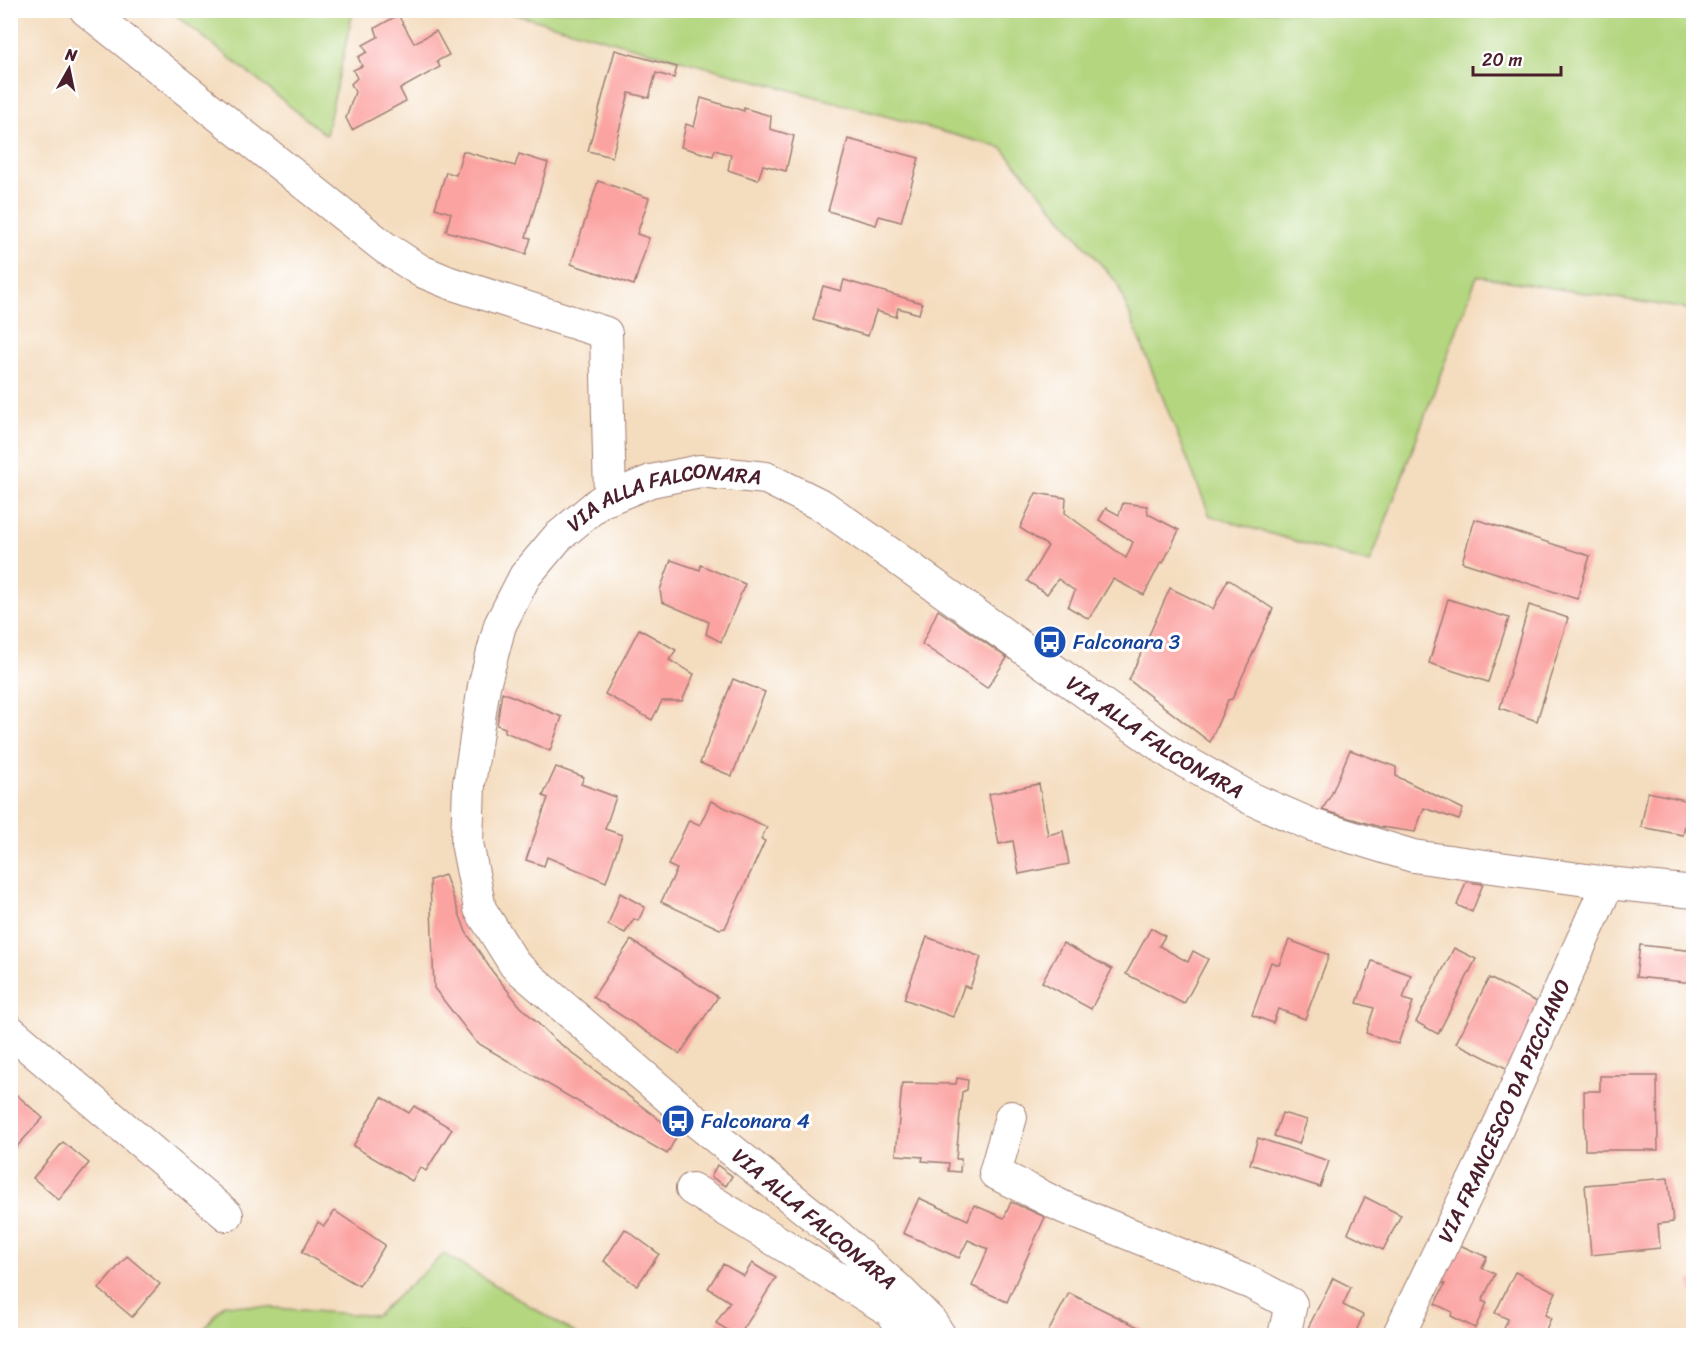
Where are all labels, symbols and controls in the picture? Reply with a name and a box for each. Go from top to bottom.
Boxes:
north arrow [39,39,99,99]
text: N [63,39,80,70]
scale bar [1473,39,1562,77]
text: 20 m [1482,44,1522,76]
street label: VIA ALLA FALCONARA [558,451,763,542]
place label: Falconara 3 [1073,623,1181,661]
bus stop icon: Falconara 3 [1032,624,1068,660]
street label: VIA ALLA FALCONARA [1058,665,1251,810]
street label: VIA FRANCESCO DA PICCIANO [1427,973,1581,1249]
place label: Falconara 4 [701,1102,810,1140]
bus stop icon: Falconara 4 [660,1103,696,1139]
street label: VIA ALLA FALCONARA [723,1138,905,1300]

